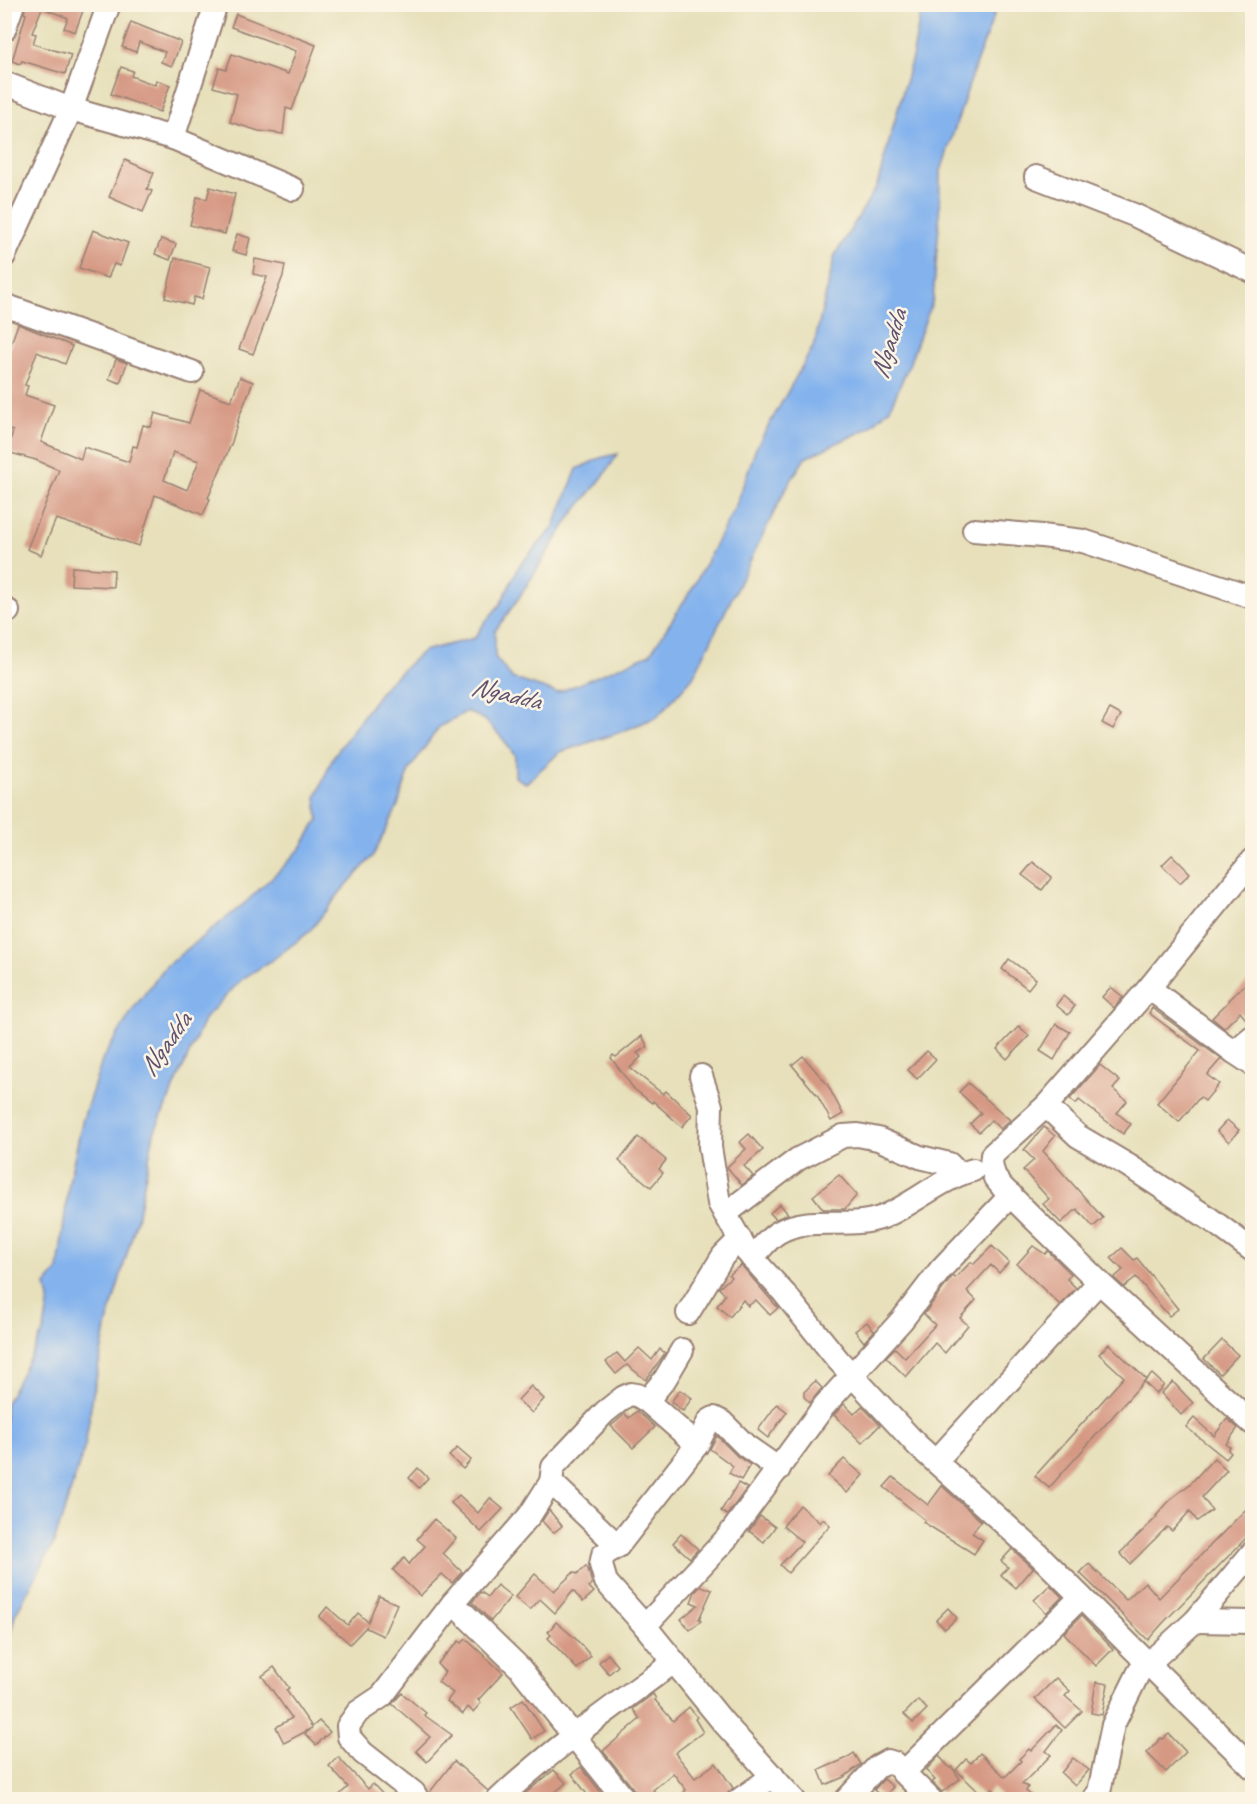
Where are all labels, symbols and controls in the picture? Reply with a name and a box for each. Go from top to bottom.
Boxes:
water label: Ngadda [862,304,915,382]
water label: Ngadda [468,669,546,718]
water label: Ngadda [131,1004,200,1082]

